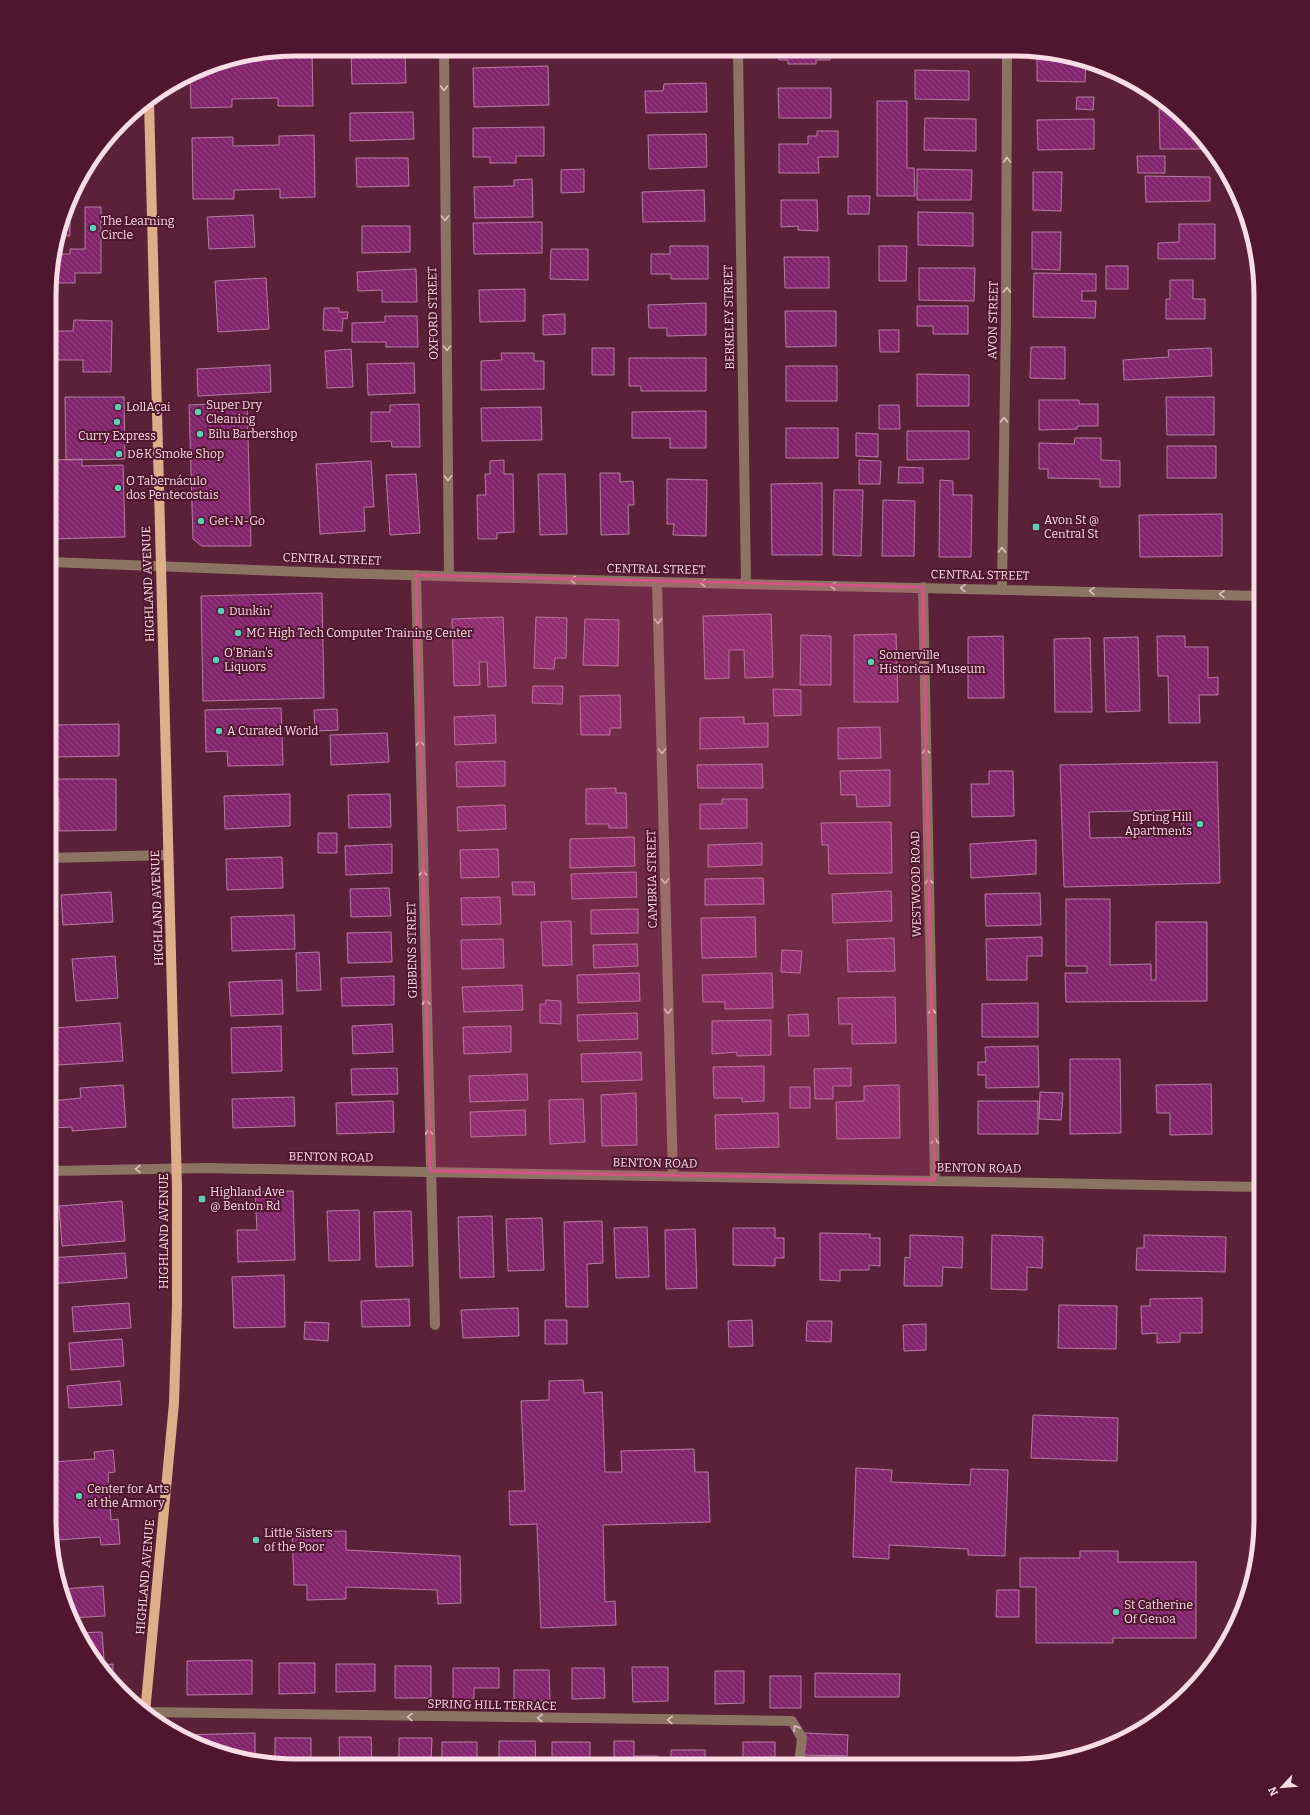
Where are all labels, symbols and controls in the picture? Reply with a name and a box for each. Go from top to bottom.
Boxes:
one-way arrow [440,85,448,91]
one-way arrow [1003,157,1011,163]
place label: The Learning Circle [101,214,175,242]
one-way arrow [441,215,449,221]
marker: The Learning Circle [88,223,98,233]
street label: BERKELEY STREET [721,264,737,370]
street label: OXFORD STREET [425,266,441,360]
street label: AVON STREET [985,280,1001,360]
one-way arrow [1003,287,1011,293]
one-way arrow [443,345,451,351]
place label: Super Dry Cleaning [206,398,263,426]
place label: LollAçai [126,400,171,414]
marker: LollAçai [113,402,123,412]
marker: Super Dry Cleaning [193,407,203,417]
marker: Curry Express [112,417,122,427]
one-way arrow [1000,417,1008,423]
place label: Bilu Barbershop [208,427,297,441]
place label: Curry Express [78,429,156,443]
marker: Bilu Barbershop [195,429,205,439]
place label: D&K Smoke Shop [127,447,224,461]
marker: D&K Smoke Shop [114,449,124,459]
place label: O Tabernáculo dos Pentecostais [126,474,219,502]
one-way arrow [444,475,452,481]
marker: O Tabernáculo dos Pentecostais [113,483,123,493]
place label: Avon St @ Central St [1044,513,1099,541]
place label: Get-N-Go [209,514,265,528]
marker: Get-N-Go [196,516,206,526]
marker: Avon St @ Central St [1031,522,1041,532]
street label: HIGHLAND AVENUE [139,526,157,642]
one-way arrow [997,547,1006,553]
street label: CENTRAL STREET [282,550,382,568]
street label: CENTRAL STREET [606,561,706,577]
street label: CENTRAL STREET [930,567,1030,583]
one-way arrow [570,575,576,584]
one-way arrow [700,579,706,587]
one-way arrow [830,581,836,590]
one-way arrow [960,584,966,592]
one-way arrow [1089,587,1095,595]
one-way arrow [1219,590,1225,599]
place label: Dunkin' [229,604,272,618]
marker: Dunkin' [216,606,226,616]
one-way arrow [654,618,662,624]
place label: MG High Tech Computer Training Center [246,626,473,640]
marker: MG High Tech Computer Training Center [233,628,243,638]
place label: O'Brian's Liquors [224,646,273,674]
place label: Somerville Historical Museum [879,648,986,676]
marker: O'Brian's Liquors [211,655,221,665]
marker: Somerville Historical Museum [866,657,876,667]
place label: A Curated World [227,724,318,738]
marker: A Curated World [214,726,224,736]
one-way arrow [415,740,424,746]
one-way arrow [657,748,666,754]
one-way arrow [921,748,930,754]
place label: Spring Hill Apartments [1125,810,1193,838]
marker: Spring Hill Apartments [1195,819,1205,829]
street label: CAMBRIA STREET [644,829,660,929]
street label: WESTWOOD ROAD [908,830,924,938]
street label: HIGHLAND AVENUE [148,850,166,966]
one-way arrow [419,870,427,876]
one-way arrow [661,878,669,884]
one-way arrow [924,878,933,884]
street label: GIBBENS STREET [404,901,420,999]
one-way arrow [422,999,430,1005]
one-way arrow [664,1008,672,1014]
one-way arrow [927,1008,936,1014]
one-way arrow [425,1129,433,1135]
one-way arrow [930,1138,939,1144]
street label: BENTON ROAD [289,1149,373,1165]
street label: BENTON ROAD [613,1155,697,1171]
street label: BENTON ROAD [937,1160,1021,1176]
one-way arrow [135,1164,141,1173]
street label: HIGHLAND AVENUE [157,1173,171,1289]
place label: Highland Ave @ Benton Rd [210,1185,285,1213]
marker: Highland Ave @ Benton Rd [197,1194,207,1204]
place label: Center for Arts at the Armory [87,1482,169,1510]
marker: Center for Arts at the Armory [74,1491,84,1501]
street label: HIGHLAND AVENUE [133,1519,157,1635]
place label: Little Sisters of the Poor [264,1526,333,1554]
marker: Little Sisters of the Poor [251,1535,261,1545]
place label: St Catherine Of Genoa [1124,1598,1193,1626]
marker: St Catherine Of Genoa [1111,1607,1121,1617]
street label: SPRING HILL TERRACE [427,1697,557,1713]
one-way arrow [407,1713,413,1721]
one-way arrow [537,1714,543,1722]
one-way arrow [667,1716,673,1724]
one-way arrow [794,1725,801,1732]
north arrow [1262,1767,1302,1807]
text: N [1266,1784,1281,1798]

